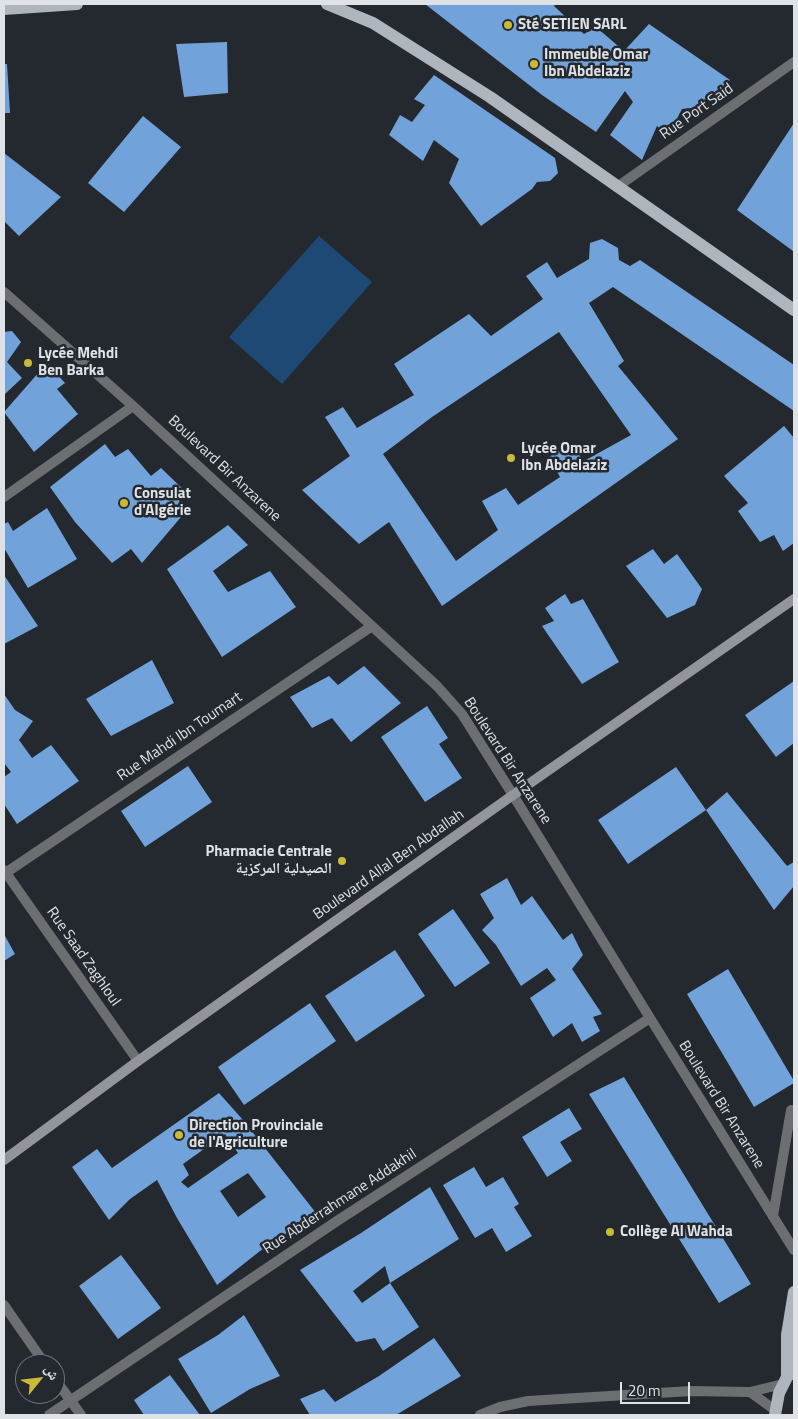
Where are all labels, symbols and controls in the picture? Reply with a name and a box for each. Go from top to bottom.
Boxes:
place label: Sté SETIEN SARL [518,16,627,34]
marker: Sté SETIEN SARL [502,19,514,31]
place label: Immeuble Omar Ibn Abdelaziz [544,46,648,81]
marker: Immeuble Omar Ibn Abdelaziz [528,58,540,70]
street label: Rue Port Said [657,80,737,144]
place label: Lycée Mehdi Ben Barka [38,345,118,380]
marker: Lycée Mehdi Ben Barka [22,357,34,369]
street label: Boulevard Bir Anzarene [164,412,284,526]
place label: Lycée Omar Ibn Abdelaziz [521,440,607,475]
marker: Lycée Omar Ibn Abdelaziz [505,452,517,464]
place label: Consulat d'Algérie [134,485,191,520]
marker: Consulat d'Algérie [118,497,130,509]
street label: Rue Mahdi Ibn Toumart [114,689,246,785]
street label: Boulevard Bir Anzarene [459,694,555,828]
street label: Boulevard Allal Ben Abdallah [310,806,468,924]
place label: Pharmacie Centrale الصيدلية المركزية [205,843,332,878]
marker: Pharmacie Centrale الصيدلية المركزية [336,855,348,867]
street label: Rue Saad Zaghloul [42,904,124,1010]
street label: Boulevard Bir Anzarene [674,1038,768,1172]
place label: Direction Provinciale de l'Agriculture [189,1117,323,1152]
marker: Direction Provinciale de l'Agriculture [173,1129,185,1141]
street label: Rue Abderrahmane Addakhil [260,1146,420,1258]
place label: Collège Al Wahda [620,1223,733,1241]
marker: Collège Al Wahda [604,1226,616,1238]
north arrow [15,1354,65,1404]
text: ش [40,1360,65,1384]
scale bar [623,1372,693,1404]
text: 20 m [628,1379,661,1402]

